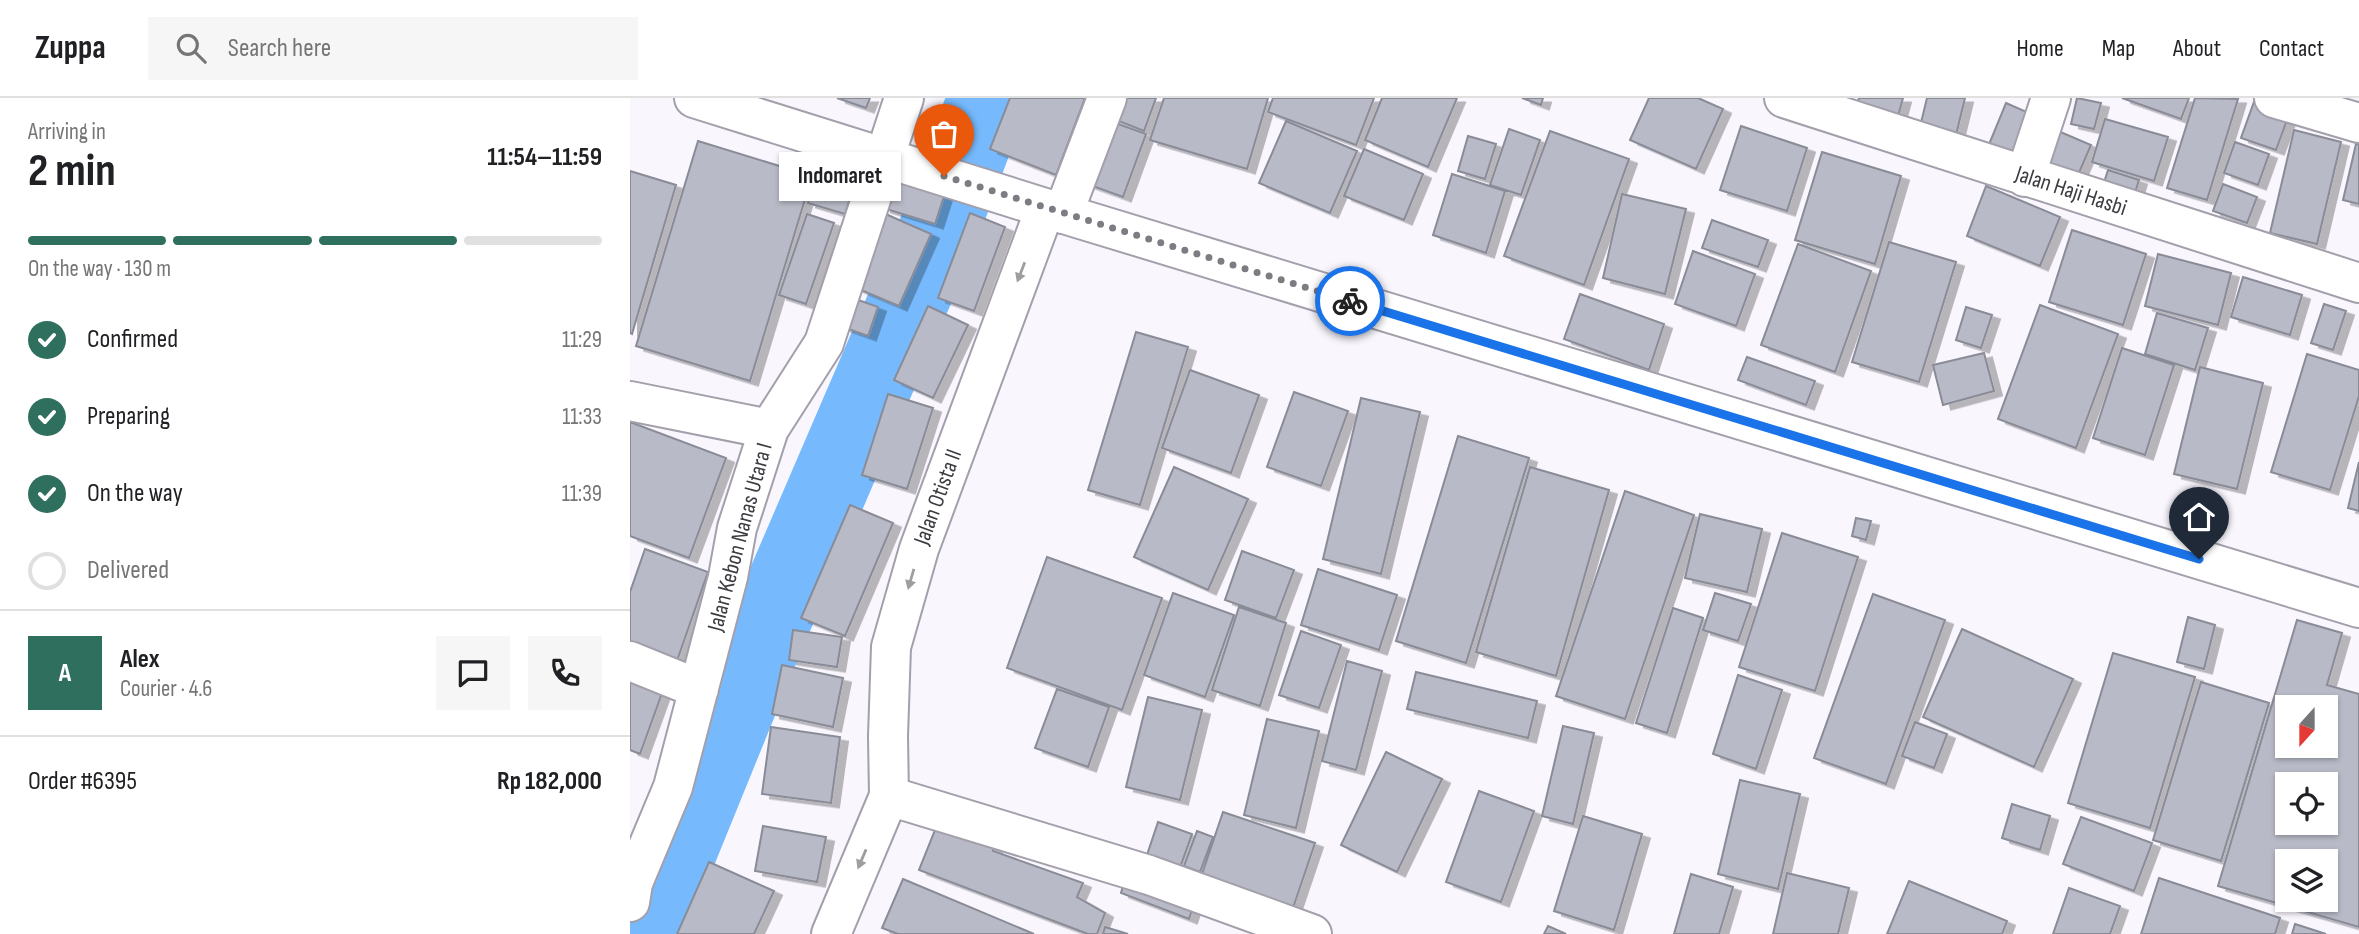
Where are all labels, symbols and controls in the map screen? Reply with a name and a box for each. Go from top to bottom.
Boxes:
search box [148,17,638,80]
text: Zuppa [35,28,106,68]
icon: search [172,29,210,67]
text: Search here [228,33,331,64]
text: Home [2016,34,2064,63]
text: Map [2102,34,2135,63]
text: About [2173,34,2221,63]
text: Contact [2259,34,2324,63]
pin [914,104,974,176]
icon: bag [925,115,963,153]
text: Arriving in [28,118,106,146]
text: 11:54–11:59 [487,142,602,173]
text: 2 min [28,144,116,199]
callout: Indomaret [779,152,902,200]
street label: Jalan Haji Hasbi [2011,160,2130,222]
text: Indomaret [798,162,882,190]
text: On the way · 130 m [28,255,171,283]
one-way arrow [1015,262,1026,283]
courier [1315,266,1385,336]
icon: bike [1331,282,1369,320]
icon: check [28,321,66,359]
text: Confirmed [87,324,178,355]
text: 11:29 [562,326,602,354]
icon: check [28,398,66,436]
text: Preparing [87,401,170,432]
text: 11:33 [562,403,602,431]
street label: Jalan Kebon Nanas Utara I [701,440,779,635]
street label: Jalan Otista II [907,445,968,550]
icon: check [28,475,66,513]
text: On the way [87,478,183,509]
text: 11:39 [562,480,602,508]
pin [2169,487,2229,559]
icon: home [2180,498,2218,536]
text: Delivered [87,555,169,586]
one-way arrow [905,568,915,589]
button: chat [436,636,510,710]
button: phone [528,636,602,710]
text: Alex [120,644,160,675]
text: A [59,658,71,689]
text: Courier · 4.6 [120,675,212,703]
north arrow [2275,695,2338,758]
map controls [2275,695,2338,912]
text: Order #6395 [28,766,137,797]
text: Rp 182,000 [497,766,602,797]
button: locate [2275,772,2338,835]
one-way arrow [856,849,868,869]
button: layers [2275,849,2338,912]

